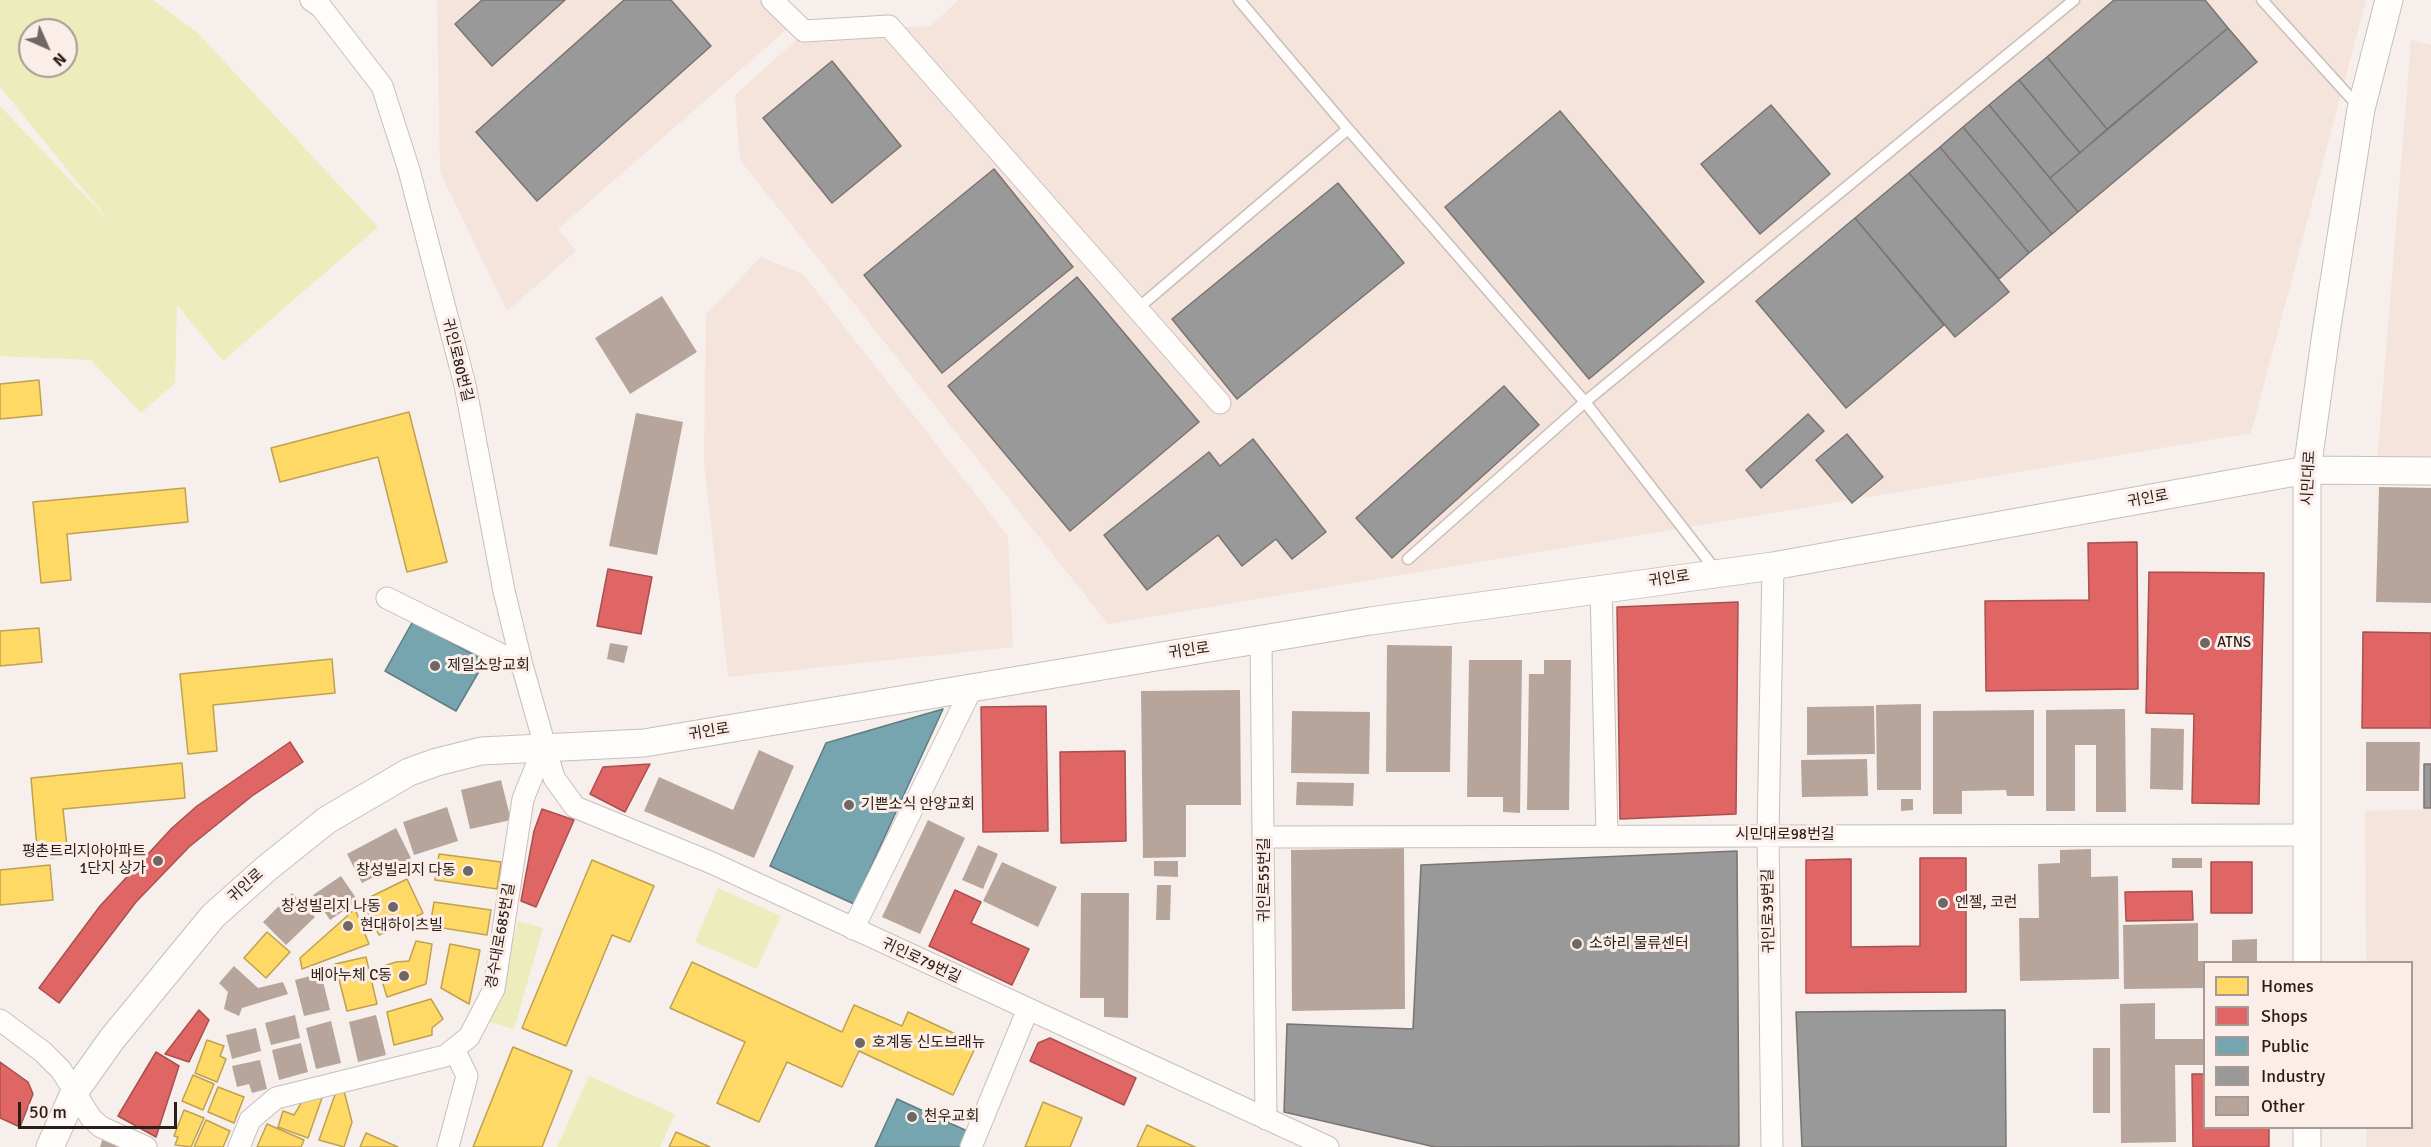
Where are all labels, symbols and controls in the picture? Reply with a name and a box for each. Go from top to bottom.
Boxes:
north arrow [18,18,78,78]
text: N [48,48,70,70]
street label: 귀인로80번길 [438,316,476,404]
street label: 시민대로 [2299,450,2319,506]
street label: 귀인로 [2126,487,2170,511]
street label: 귀인로 [1647,567,1691,591]
place label: ATNS [2217,634,2251,652]
marker: ATNS [2198,636,2212,650]
street label: 귀인로 [1167,639,1211,663]
place label: 제일소망교회 [447,657,530,675]
marker: 제일소망교회 [428,659,442,673]
street label: 귀인로 [687,720,731,744]
place label: 기쁜소식 안양교회 [861,796,975,814]
marker: 기쁜소식 안양교회 [842,798,856,812]
street label: 시민대로98번길 [1736,826,1834,844]
street label: 귀인로55번길 [1256,837,1274,923]
place label: 평촌트리지아아파트 1단지 상가 [22,843,146,878]
marker: 평촌트리지아아파트 1단지 상가 [151,854,165,868]
place label: 창성빌리지 다동 [356,862,456,880]
marker: 창성빌리지 다동 [461,864,475,878]
street label: 귀인로 [225,865,267,907]
street label: 귀인로39번길 [1759,868,1779,954]
street label: 경수대로685번길 [483,882,519,990]
place label: 엔젤, 코런 [1955,894,2018,912]
marker: 엔젤, 코런 [1936,896,1950,910]
place label: 창성빌리지 나동 [281,898,381,916]
marker: 창성빌리지 나동 [386,900,400,914]
place label: 현대하이츠빌 [360,917,443,935]
marker: 현대하이츠빌 [341,919,355,933]
street label: 귀인로79번길 [879,935,963,987]
place label: 소하리 물류센터 [1589,935,1689,953]
marker: 소하리 물류센터 [1570,937,1584,951]
legend [2203,961,2413,1129]
place label: 베아누체 C동 [311,967,392,985]
marker: 베아누체 C동 [397,969,411,983]
text: Homes [2261,975,2314,997]
text: Shops [2261,1005,2308,1027]
place label: 호계동 신도브래뉴 [872,1034,986,1052]
text: Public [2261,1035,2309,1057]
marker: 호계동 신도브래뉴 [853,1036,867,1050]
text: Industry [2261,1065,2325,1087]
scale bar [21,1090,180,1128]
text: Other [2261,1095,2305,1117]
text: 50 m [29,1101,67,1123]
place label: 천우교회 [924,1108,979,1126]
marker: 천우교회 [905,1110,919,1124]

